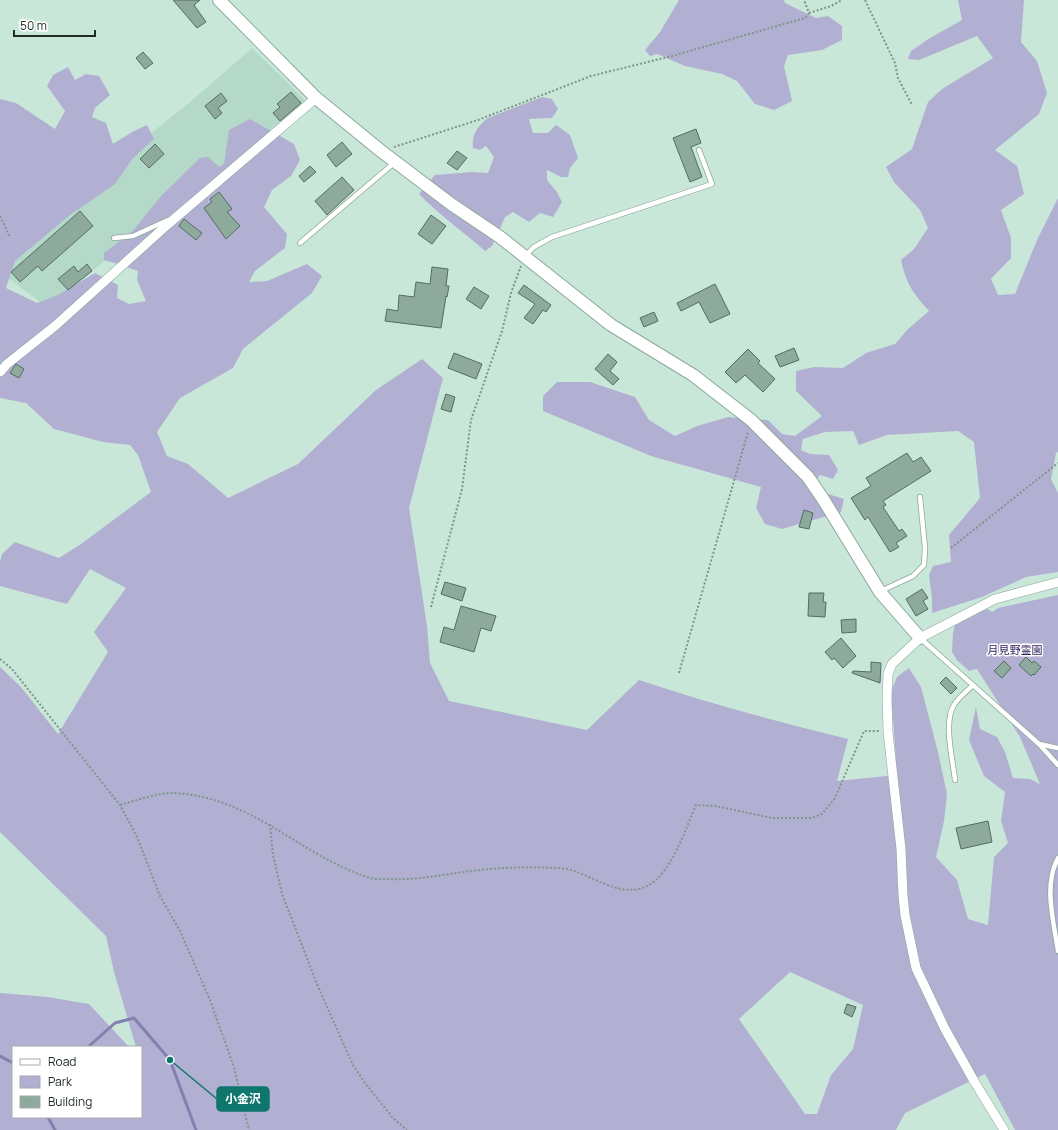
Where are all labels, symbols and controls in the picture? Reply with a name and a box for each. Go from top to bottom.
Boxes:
scale bar [14,12,95,38]
text: 50 m [20,17,47,34]
park label: 月見野霊園 [988,642,1043,657]
legend [12,1046,142,1118]
text: Road [48,1053,76,1070]
text: Park [48,1073,73,1090]
callout: 小金沢 [217,1087,269,1111]
text: 小金沢 [225,1090,261,1107]
text: Building [48,1093,92,1110]

